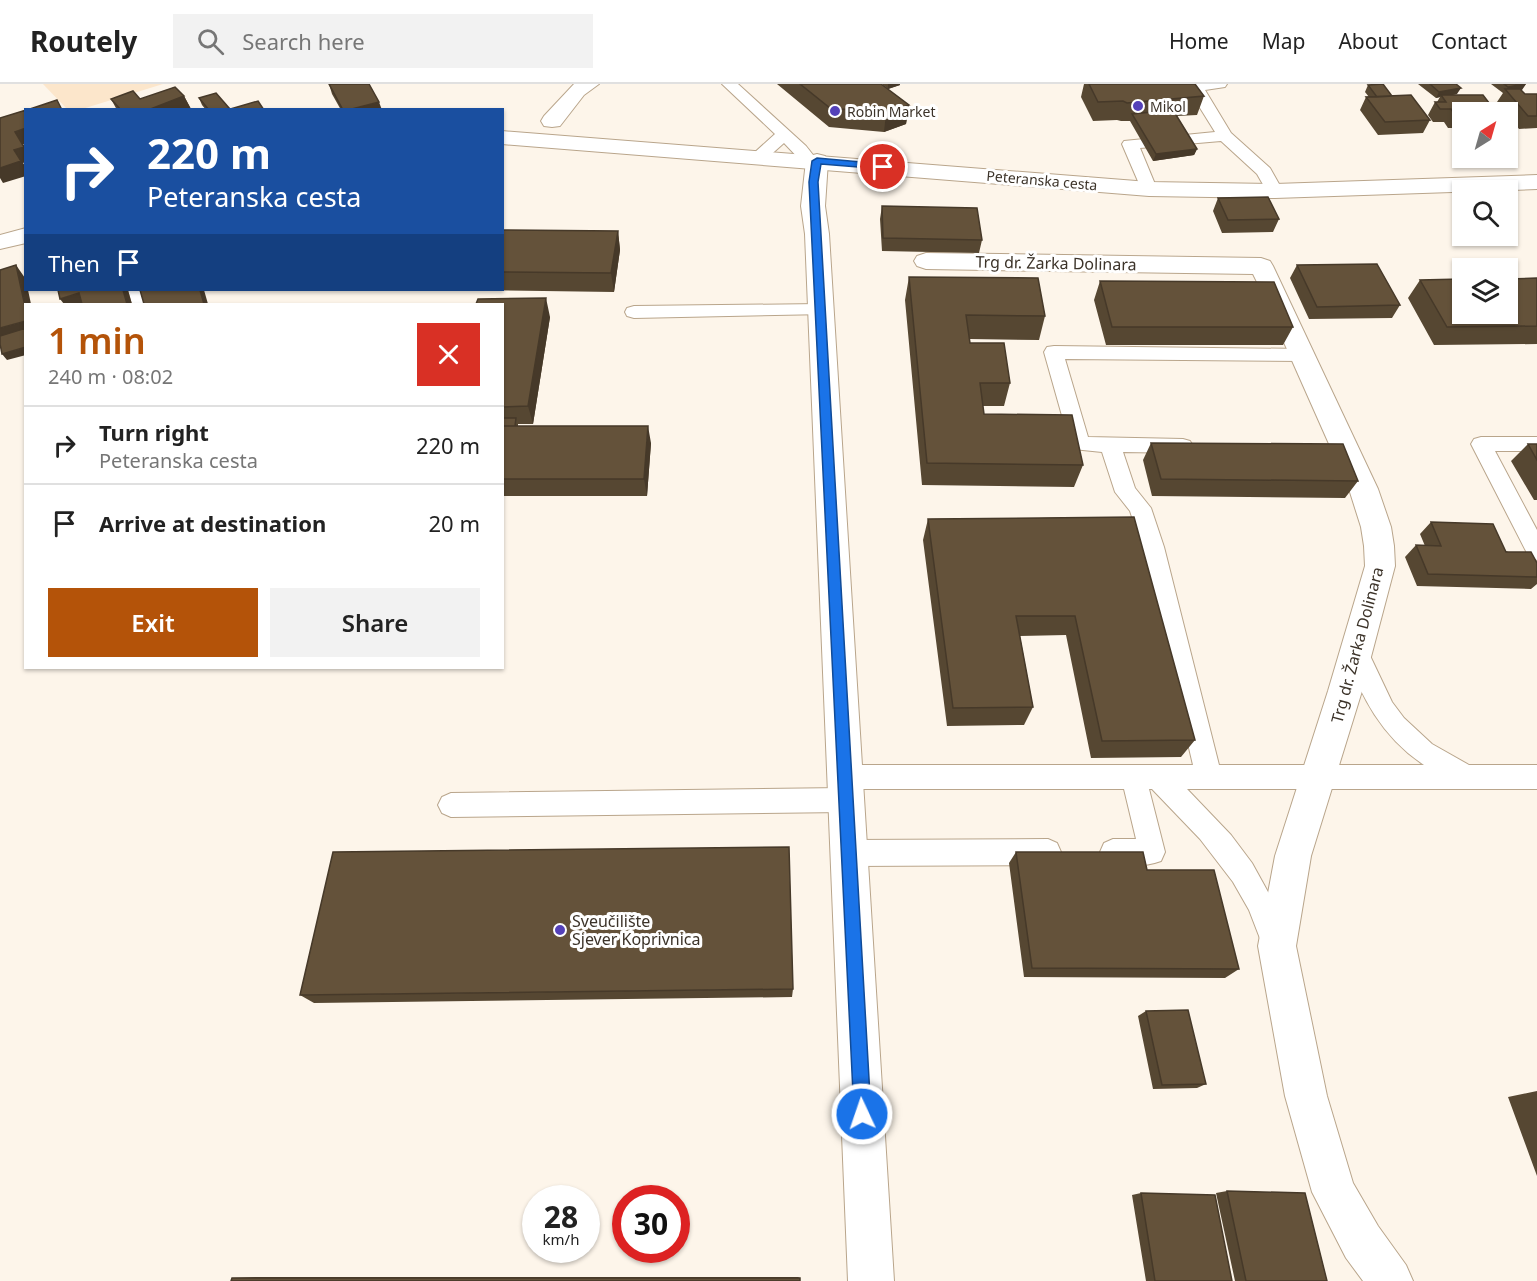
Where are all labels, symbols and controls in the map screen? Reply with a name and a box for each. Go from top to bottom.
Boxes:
search box [173,14,593,68]
text: Routely [30,22,137,60]
icon: search [194,25,227,58]
text: Search here [242,26,365,56]
text: Home [1169,27,1229,55]
text: Map [1262,27,1305,55]
text: About [1338,27,1398,55]
text: Contact [1431,27,1507,55]
place label: Mikol [1150,97,1186,116]
marker: Mikol [1131,99,1145,113]
place label: Robin Market [847,102,935,121]
north arrow [1452,102,1518,168]
map controls [1452,102,1518,324]
marker: Robin Market [828,104,842,118]
text: 220 m [147,124,271,181]
icon: right [48,132,126,210]
pin [857,141,908,192]
icon: arrive [866,150,899,183]
street label: Peteranska cesta [986,166,1098,194]
text: Peteranska cesta [147,178,362,215]
button: search [1452,180,1518,246]
icon: arrive [112,246,145,279]
text: Then [48,248,100,278]
street label: Trg dr. Žarka Dolinara [975,251,1137,275]
button: layers [1452,258,1518,324]
text: 1 min [48,316,146,365]
button: close [417,323,480,386]
text: 240 m · 08:02 [48,363,173,390]
text: Turn right [99,417,209,447]
icon: right [48,429,81,462]
text: 220 m [416,430,480,460]
text: Peteranska cesta [99,447,258,474]
icon: arrive [48,507,81,540]
text: Arrive at destination [99,508,326,538]
text: 20 m [429,508,480,538]
street label: Trg dr. Žarka Dolinara [1326,564,1388,726]
button: Exit [48,588,258,657]
button: Share [270,588,480,657]
place label: Sveučilište Sjever Koprivnica [572,910,701,950]
marker: Sveučilište Sjever Koprivnica [553,923,567,937]
position arrow [830,1082,894,1146]
speed limit sign: 30 [612,1185,690,1263]
text: 28 [544,1196,578,1237]
text: km/h [543,1229,579,1249]

